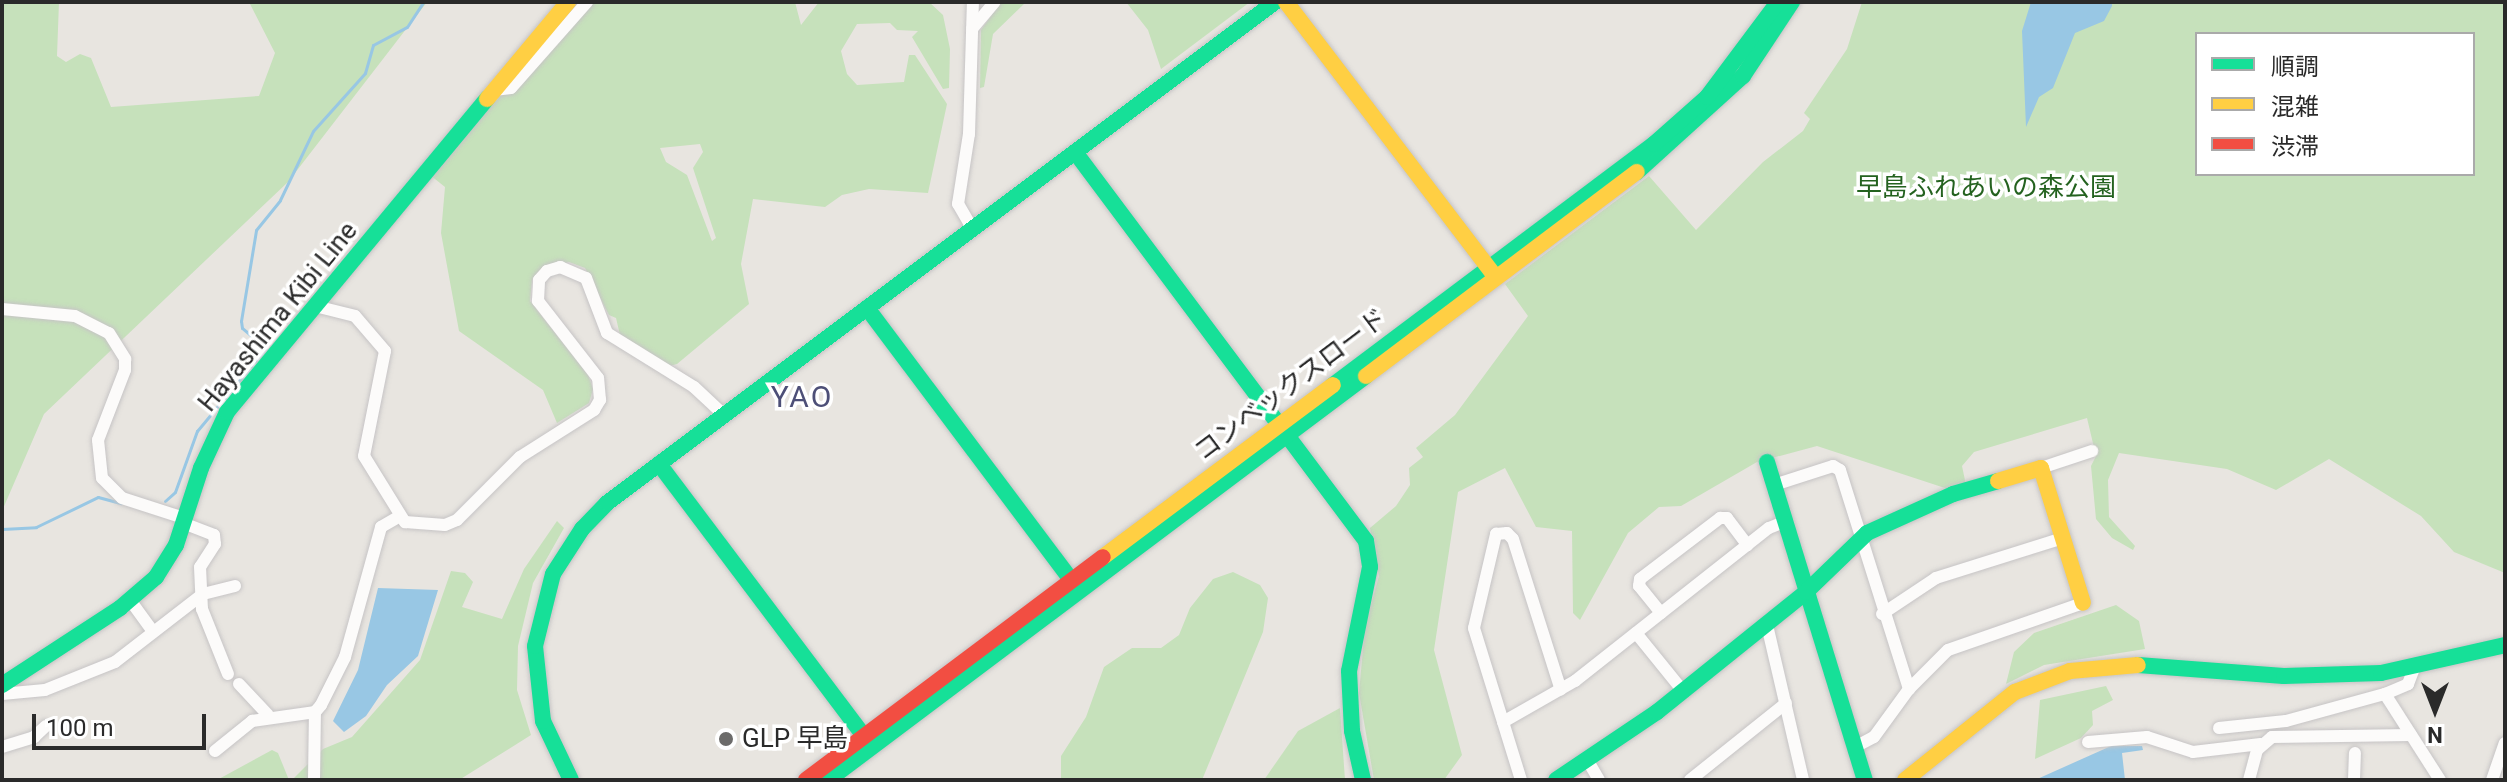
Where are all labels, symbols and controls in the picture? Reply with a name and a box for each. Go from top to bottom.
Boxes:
legend [2195,32,2475,176]
text: 順調 [2271,53,2319,81]
text: 混雑 [2271,93,2319,121]
text: 渋滞 [2271,133,2319,161]
park label: 早島ふれあいの森公園 [1856,172,2116,204]
street label: Hayashima Kibi Line [192,216,364,418]
street label: コンベックスロード [1188,302,1394,468]
district label: YAO [771,379,833,415]
north arrow [2395,670,2475,750]
scale bar [36,698,210,748]
text: 100 m [46,714,113,742]
text: N [2427,722,2443,747]
place label: GLP 早島 [742,723,849,755]
marker: GLP 早島 [717,730,735,748]

